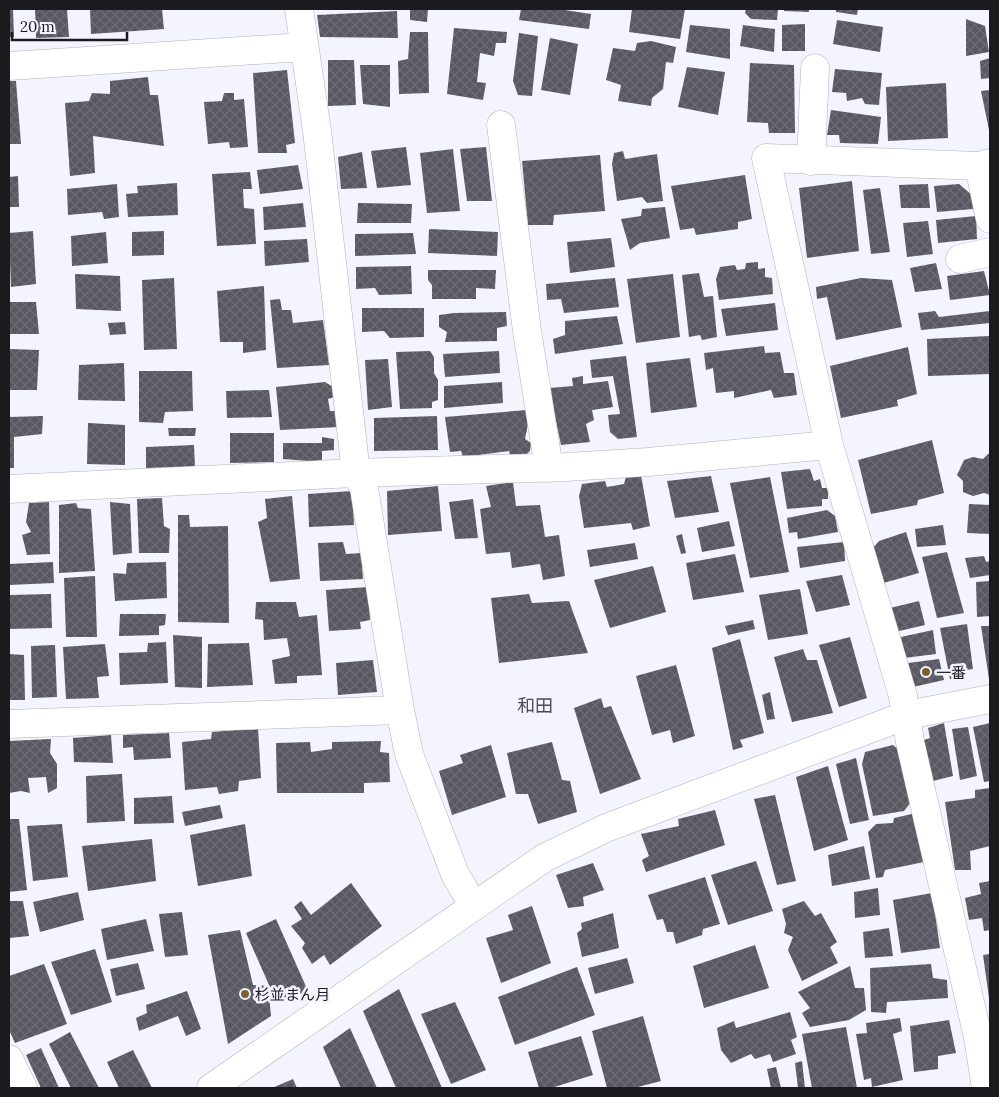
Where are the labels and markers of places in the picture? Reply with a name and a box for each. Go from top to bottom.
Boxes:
place label: 一番 [936,663,966,682]
marker: 一番 [920,666,932,678]
place label: 杉並まん月 [255,985,330,1004]
marker: 杉並まん月 [239,988,251,1000]

